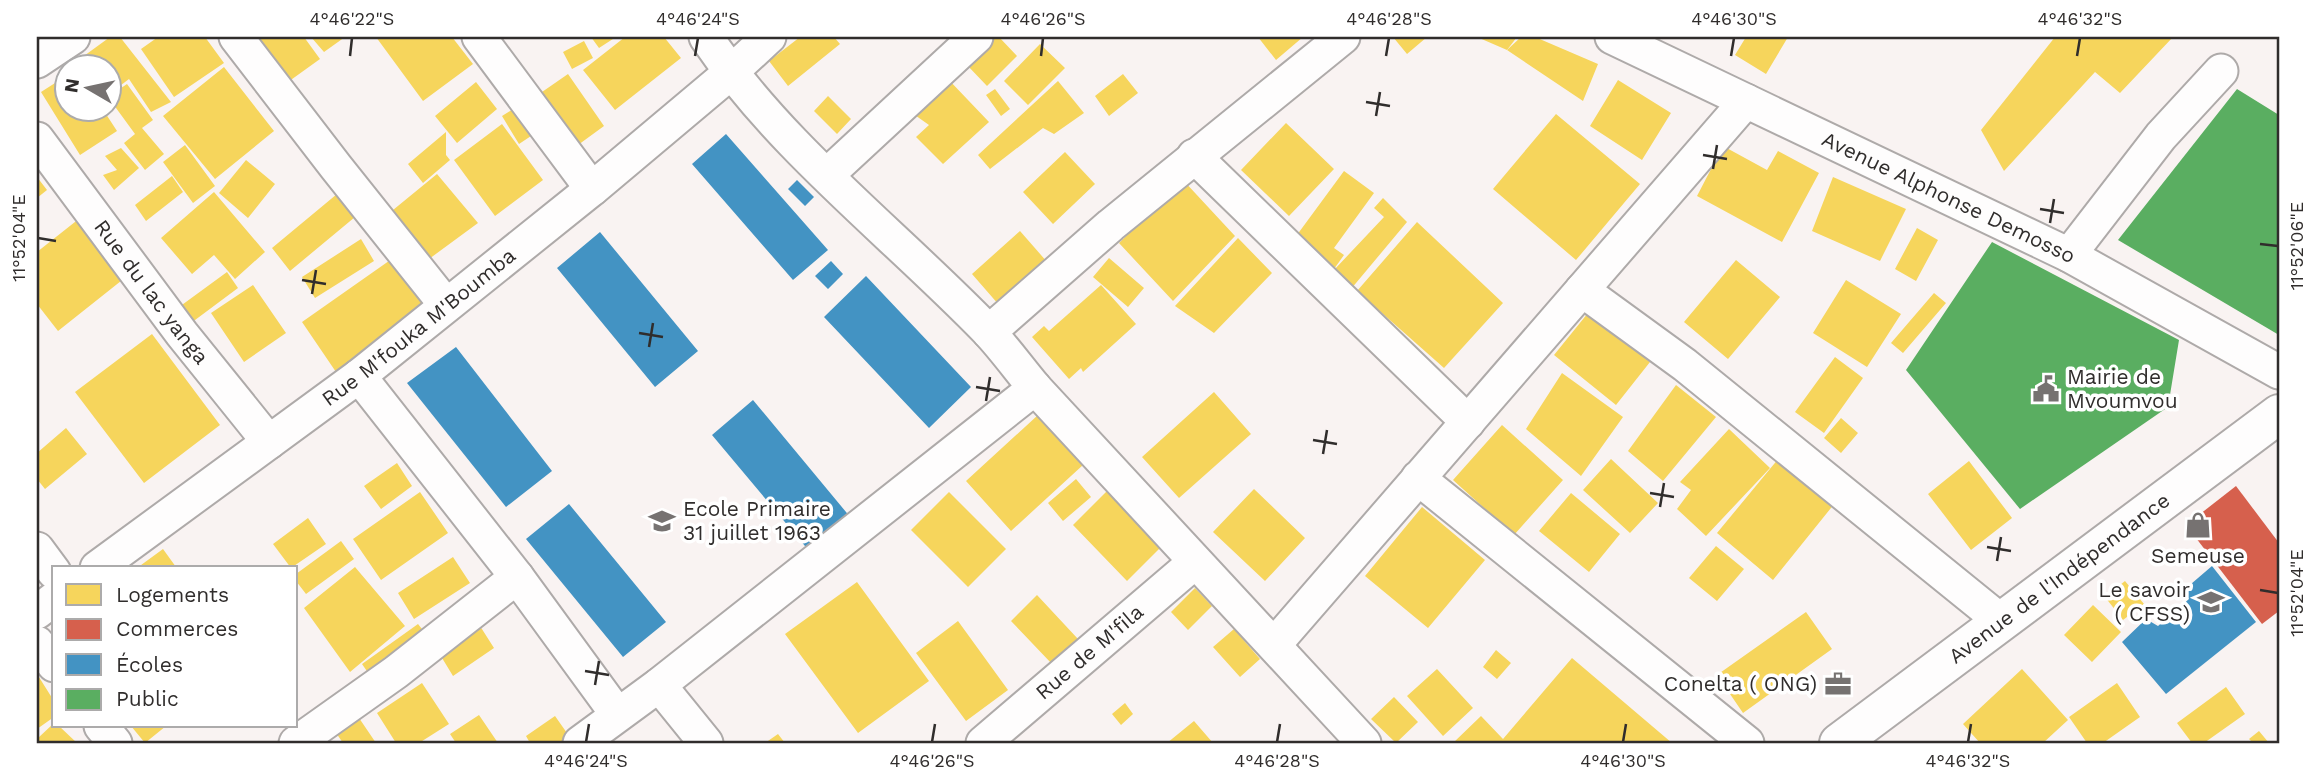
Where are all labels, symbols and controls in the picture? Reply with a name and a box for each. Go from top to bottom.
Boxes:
text: 4°46'22"S [310,8,394,29]
text: 4°46'24"S [656,8,740,29]
text: 4°46'26"S [1000,8,1086,29]
text: 4°46'28"S [1346,8,1432,29]
text: 4°46'30"S [1691,8,1777,29]
text: 4°46'32"S [2038,8,2122,29]
north arrow [52,52,122,122]
text: N [59,77,84,94]
street label: Avenue Alphonse Demosso [1818,126,2080,268]
text: 11°52'04"E [8,194,29,282]
text: 11°52'06"E [2286,202,2307,290]
street label: Rue du lac yanga [89,214,214,369]
street label: Rue M'fouka M'Boumba [317,242,520,411]
place label: Mairie de Mvoumvou [2067,364,2178,413]
public building icon: Mairie de Mvoumvou [2031,374,2061,404]
street label: Avenue de l'Indépendance [1944,487,2174,669]
place label: Ecole Primaire 31 juillet 1963 [683,496,831,545]
school or university icon: Ecole Primaire 31 juillet 1963 [647,506,677,536]
shop icon: Semeuse [2183,510,2213,540]
place label: Semeuse [2151,543,2245,568]
text: 11°52'04"E [2286,549,2307,637]
legend [52,566,298,728]
place label: Le savoir ( CFSS) [2098,577,2190,626]
text: Logements [116,582,229,607]
school or university icon: Le savoir ( CFSS) [2196,587,2226,617]
street label: Rue de M'fila [1030,599,1148,705]
text: Commerces [116,616,238,641]
text: Écoles [116,652,183,677]
office icon: Conelta ( ONG) [1823,669,1853,699]
place label: Conelta ( ONG) [1664,671,1817,696]
text: Public [116,686,179,711]
text: 4°46'24"S [544,750,628,771]
text: 4°46'26"S [889,750,975,771]
text: 4°46'28"S [1234,750,1320,771]
text: 4°46'30"S [1580,750,1666,771]
text: 4°46'32"S [1926,750,2010,771]

